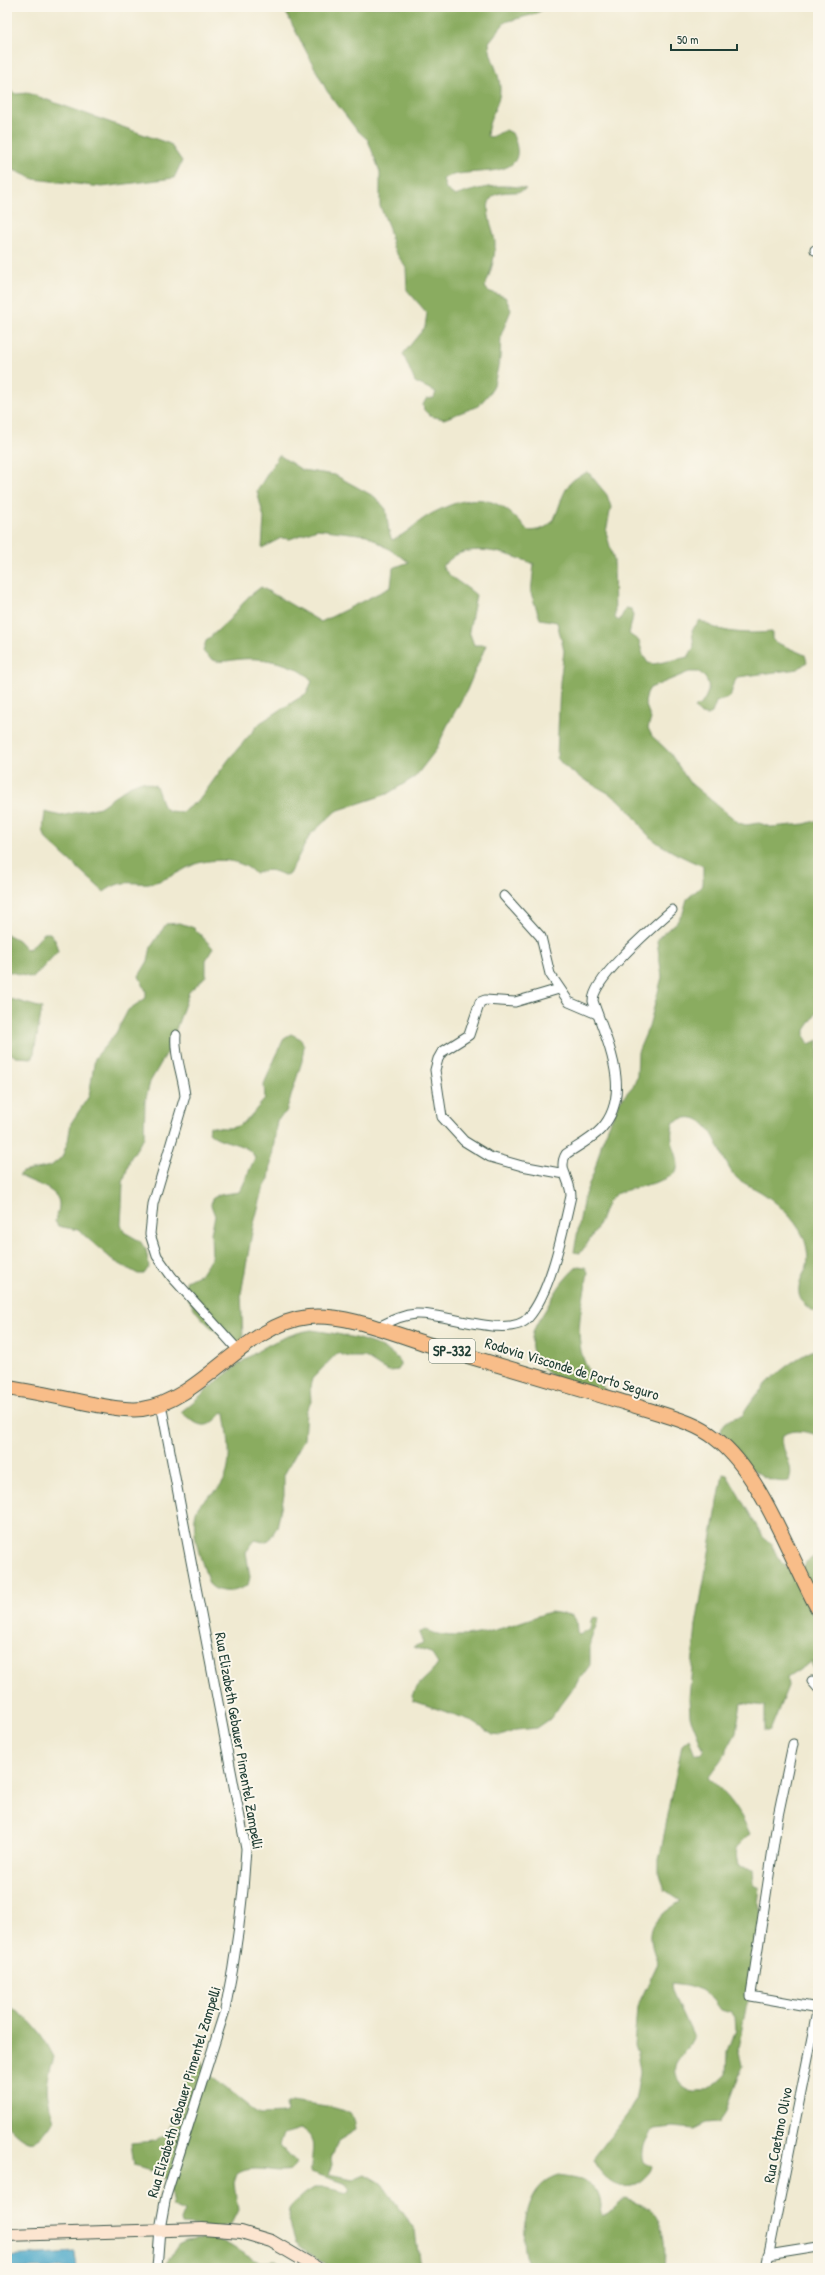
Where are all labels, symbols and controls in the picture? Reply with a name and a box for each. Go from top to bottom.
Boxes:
scale bar [671,26,737,52]
text: 50 m [677,31,698,48]
street label: Rodovia Visconde de Porto Seguro [482,1332,662,1405]
road number: SP-332 [429,1339,475,1363]
street label: Rua Elizabeth Gebauer Pimentel Zampelli [210,1631,269,1851]
street label: Rua Elizabeth Gebauer Pimentel Zampelli [141,1984,226,2200]
street label: Rua Caetano Olivo [758,2085,797,2185]

